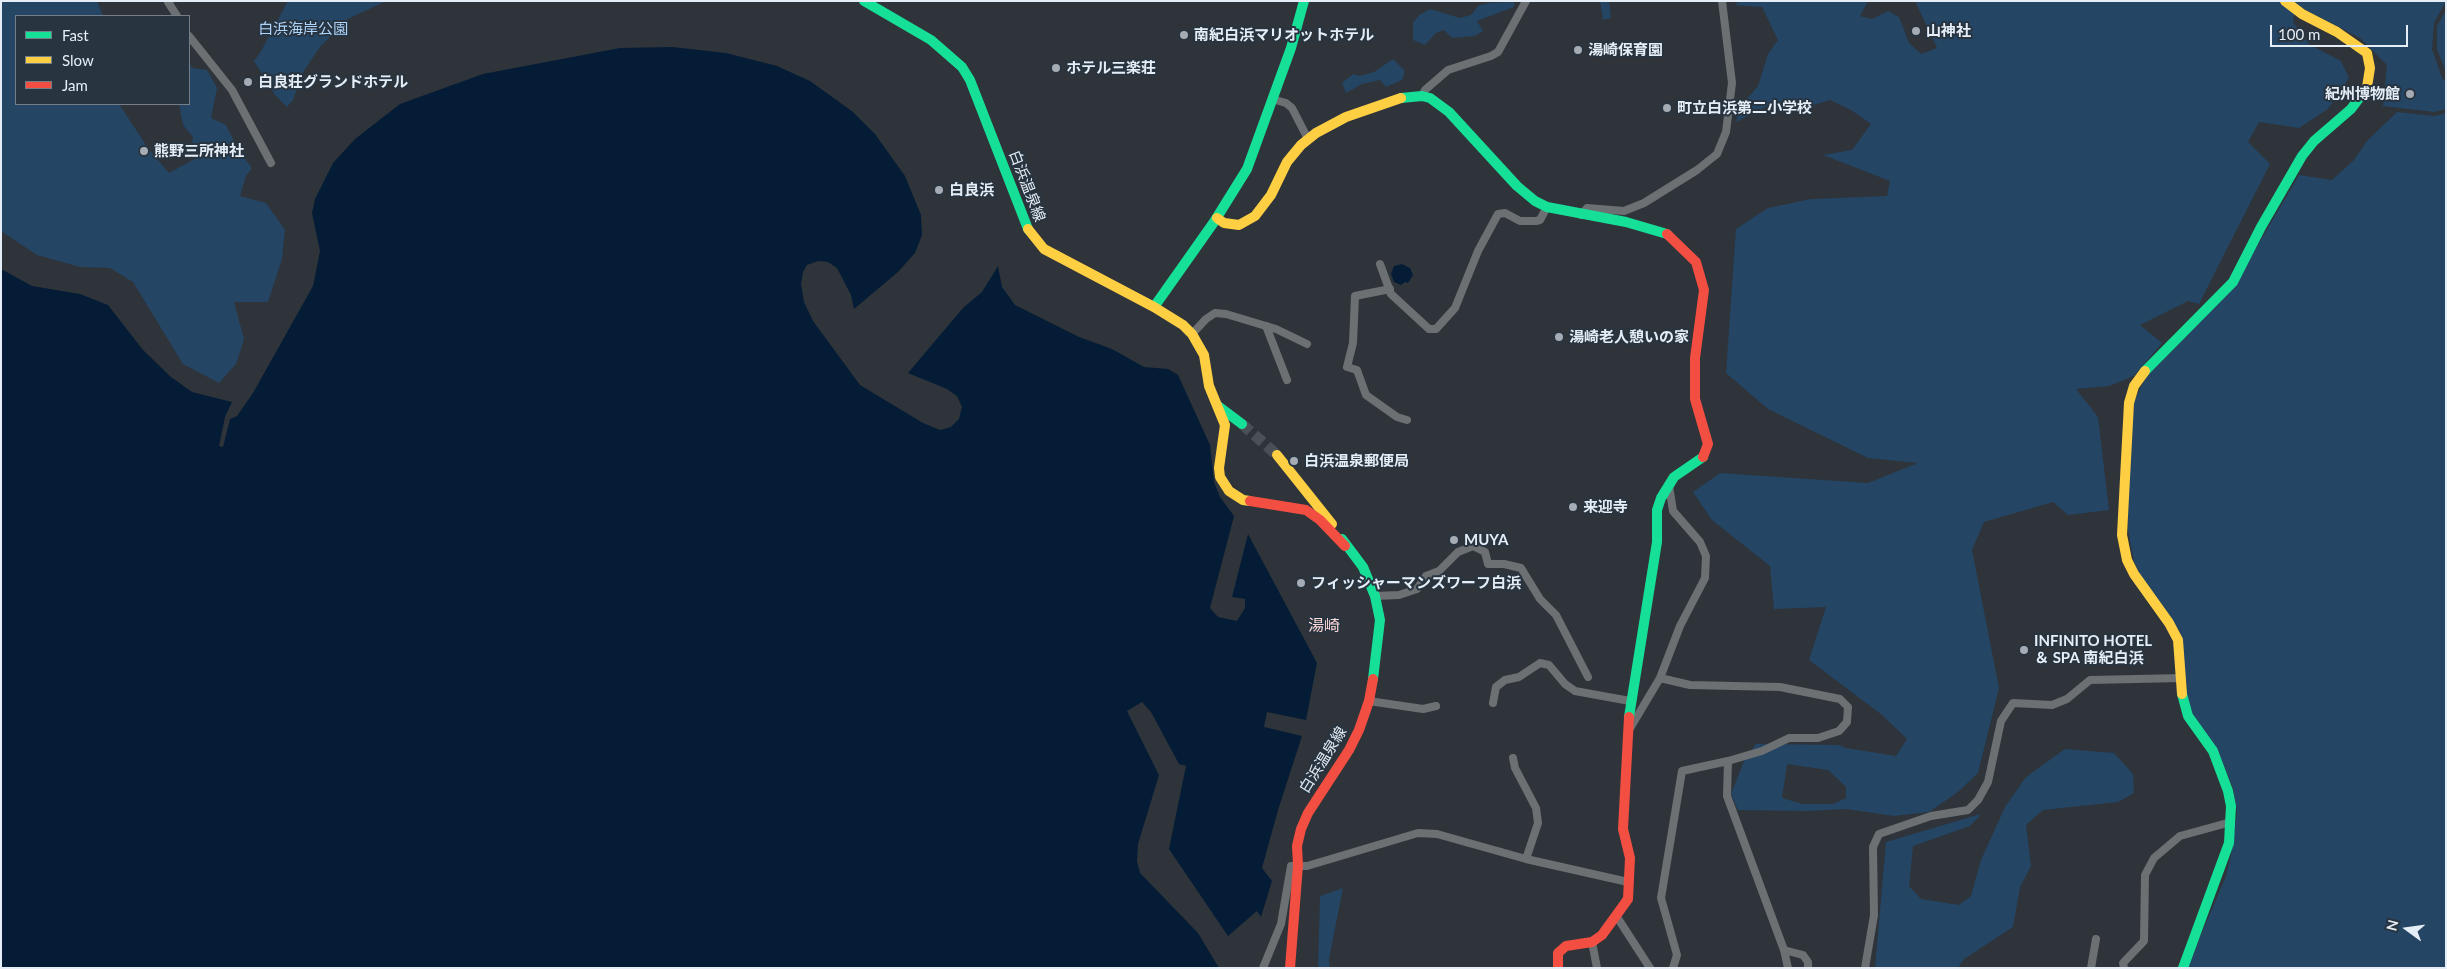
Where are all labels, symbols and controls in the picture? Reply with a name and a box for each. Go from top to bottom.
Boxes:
legend [15,15,190,105]
scale bar [2272,15,2410,47]
park label: 白浜海岸公園 [258,20,348,38]
place label: 山神社 [1926,22,1971,40]
marker: 山神社 [1910,25,1922,37]
text: 100 m [2278,25,2320,43]
text: Fast [62,26,89,44]
place label: 南紀白浜マリオットホテル [1194,26,1374,44]
marker: 南紀白浜マリオットホテル [1178,29,1190,41]
place label: 湯崎保育園 [1588,41,1663,59]
marker: 湯崎保育園 [1572,44,1584,56]
text: Slow [62,51,94,69]
place label: ホテル三楽荘 [1066,59,1156,77]
marker: ホテル三楽荘 [1050,62,1062,74]
place label: 白良荘グランドホテル [258,73,408,91]
text: Jam [62,76,88,94]
marker: 白良荘グランドホテル [242,76,254,88]
place label: 紀州博物館 [2325,85,2400,103]
marker: 紀州博物館 [2404,88,2416,100]
place label: 町立白浜第二小学校 [1677,99,1812,117]
marker: 町立白浜第二小学校 [1661,102,1673,114]
place label: 熊野三所神社 [154,142,244,160]
marker: 熊野三所神社 [138,145,150,157]
street label: 白浜温泉線 [1005,148,1049,224]
place label: 白良浜 [949,181,994,199]
marker: 白良浜 [933,184,945,196]
place label: 湯崎老人憩いの家 [1569,328,1689,346]
marker: 湯崎老人憩いの家 [1553,331,1565,343]
place label: 白浜温泉郵便局 [1304,452,1409,470]
marker: 白浜温泉郵便局 [1288,455,1300,467]
place label: 来迎寺 [1583,498,1628,516]
marker: 来迎寺 [1567,501,1579,513]
place label: MUYA [1464,531,1508,549]
marker: MUYA [1448,534,1460,546]
place label: フィッシャーマンズワーフ白浜 [1311,574,1521,592]
marker: フィッシャーマンズワーフ白浜 [1295,577,1307,589]
district label: 湯崎 [1308,616,1340,636]
place label: INFINITO HOTEL ＆ SPA 南紀白浜 [2034,632,2152,667]
marker: INFINITO HOTEL ＆ SPA 南紀白浜 [2018,644,2030,656]
street label: 白浜温泉線 [1295,723,1351,797]
north arrow [2382,904,2432,954]
text: N [2382,918,2402,933]

